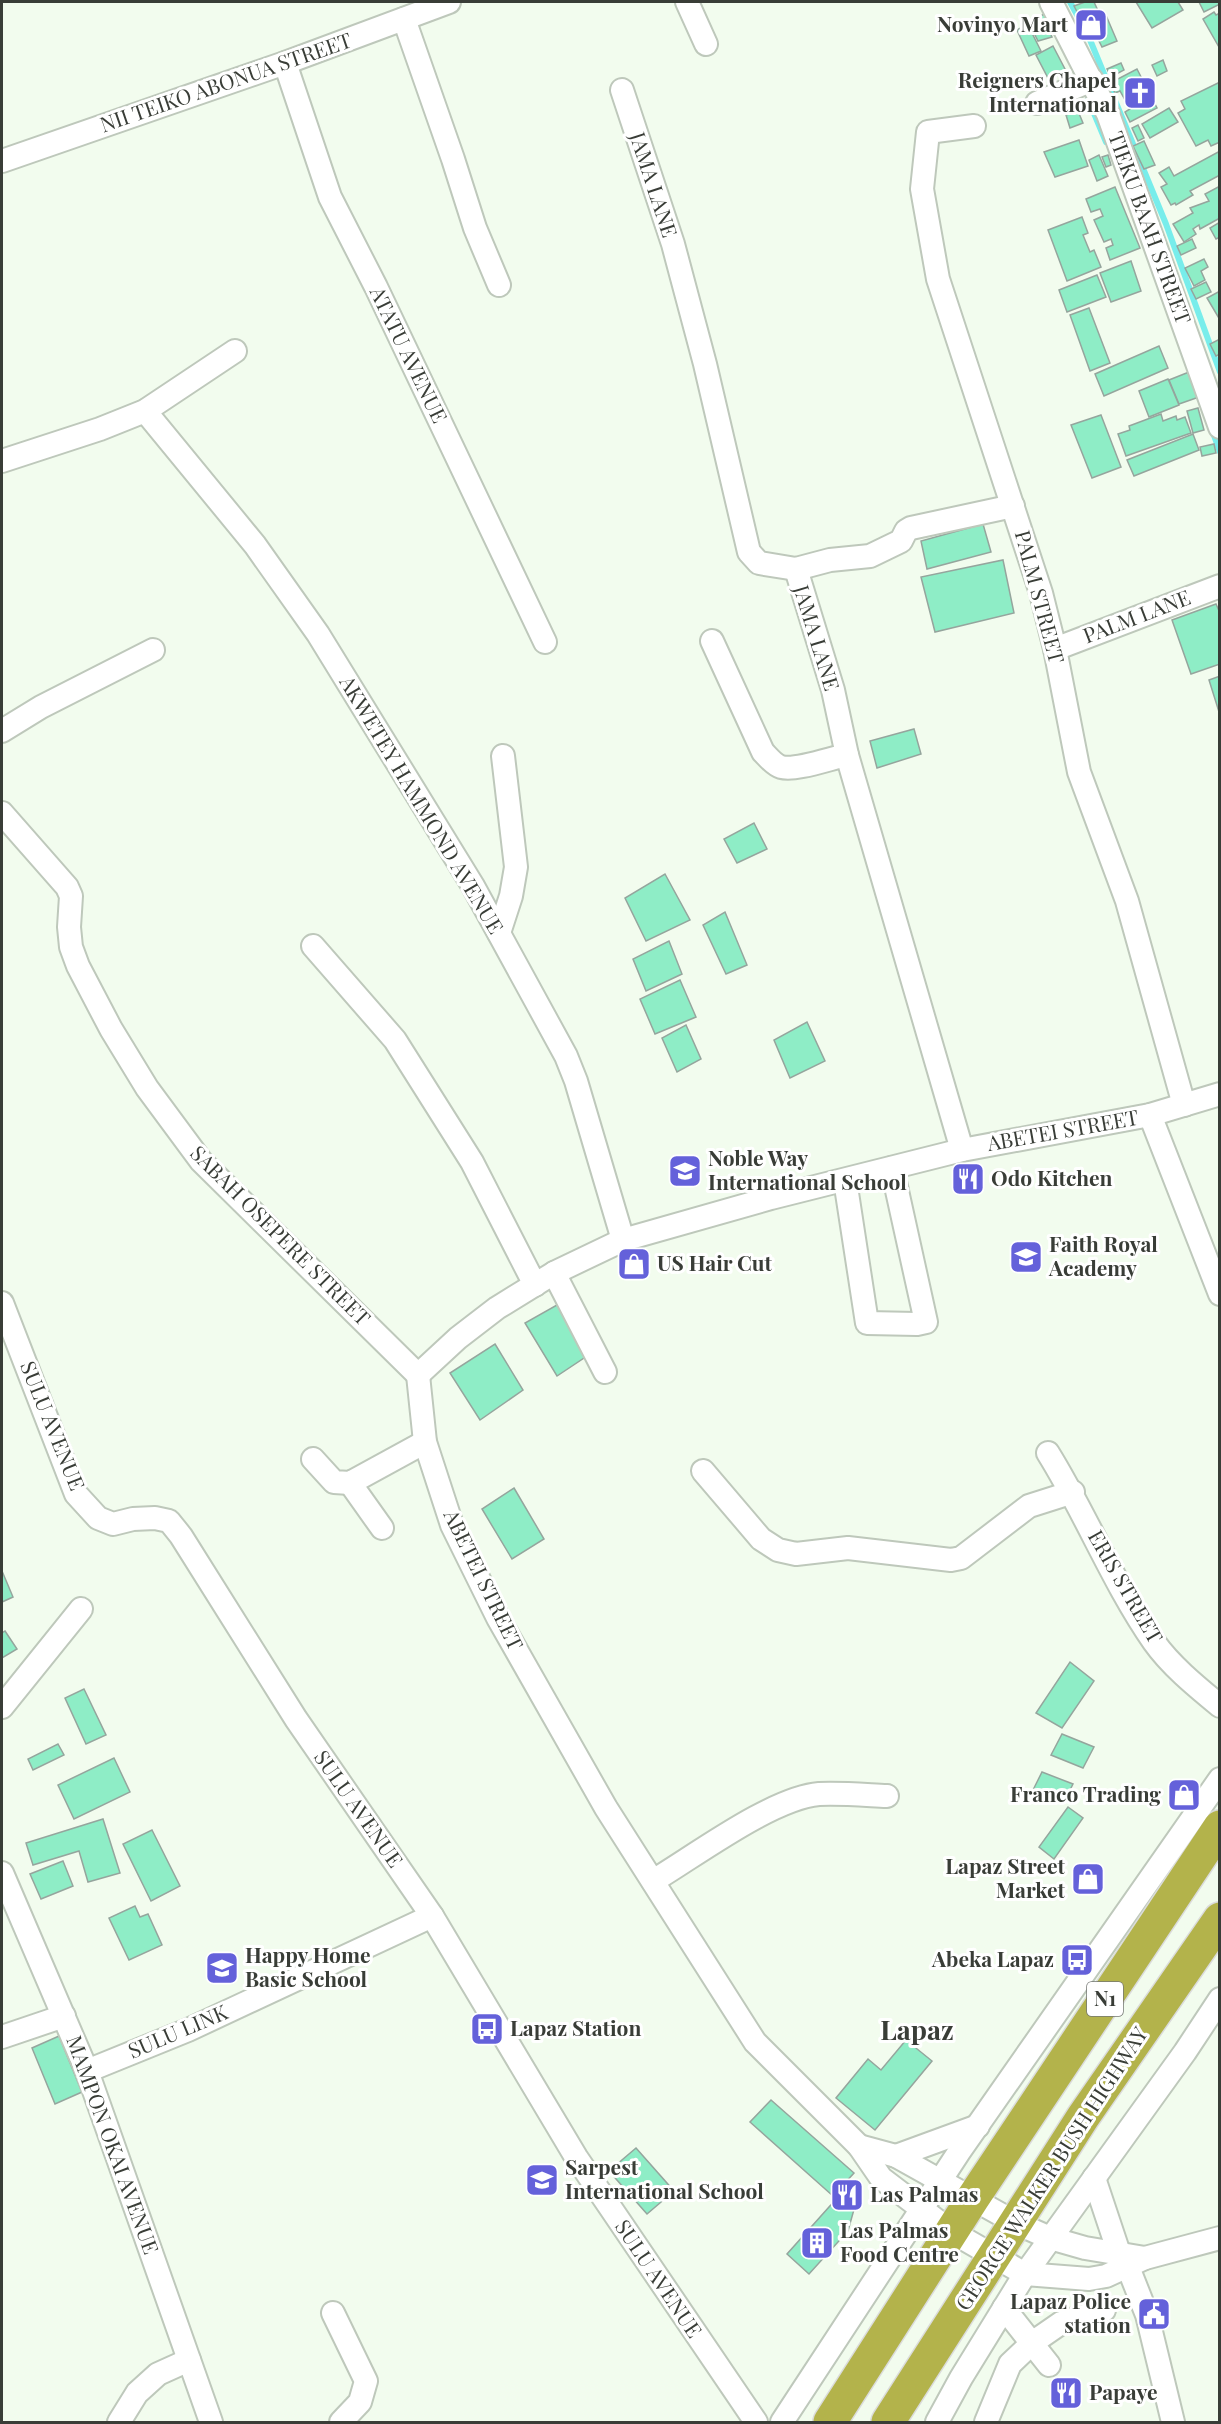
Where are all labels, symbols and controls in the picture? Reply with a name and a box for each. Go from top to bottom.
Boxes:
shop icon: Novinyo Mart [1073,7,1109,43]
place label: Novinyo Mart [937,9,1069,37]
street label: NII TEIKO ABONUA STREET [96,25,355,137]
place label: Reigners Chapel International [958,65,1117,117]
church icon: Reigners Chapel International [1122,75,1158,111]
street label: JAMA LANE [624,127,685,241]
street label: TIEKU BAAH STREET [1103,127,1199,327]
street label: ATATU AVENUE [364,280,455,427]
street label: PALM STREET [1010,527,1072,666]
street label: JAMA LANE [788,580,847,694]
street label: PALM LANE [1079,582,1194,648]
street label: AKWETEY HAMMOND AVENUE [334,669,511,938]
street label: ABETEI STREET [984,1102,1141,1156]
street label: SABAH OSEPERE STREET [185,1138,378,1331]
place label: Noble Way International School [708,1143,907,1195]
school or university icon: Noble Way International School [667,1153,703,1189]
restaurant icon: Odo Kitchen [950,1161,986,1197]
place label: Odo Kitchen [991,1163,1113,1191]
place label: Faith Royal Academy [1048,1229,1158,1281]
school or university icon: Faith Royal Academy [1008,1239,1044,1275]
shop icon: US Hair Cut [616,1246,652,1282]
place label: US Hair Cut [657,1248,773,1276]
street label: SULU AVENUE [15,1357,92,1494]
street label: ABETEI STREET [438,1503,531,1654]
street label: ERIS STREET [1083,1524,1171,1648]
street label: SULU AVENUE [309,1744,410,1872]
shop icon: Franco Trading [1166,1777,1202,1813]
place label: Franco Trading [1010,1779,1161,1807]
place label: Lapaz Street Market [945,1851,1066,1903]
shop icon: Lapaz Street Market [1070,1861,1106,1897]
place label: Happy Home Basic School [245,1940,371,1992]
bus stop icon: Abeka Lapaz [1059,1942,1095,1978]
place label: Abeka Lapaz [931,1944,1054,1972]
school or university icon: Happy Home Basic School [204,1950,240,1986]
road number: N1 [1087,1982,1123,2016]
street label: SULU LINK [123,1997,232,2064]
bus stop icon: Lapaz Station [469,2011,505,2047]
district label: Lapaz [880,2011,954,2047]
place label: Lapaz Station [510,2013,641,2041]
street label: GEORGE WALKER BUSH HIGHWAY [948,2020,1153,2315]
street label: MAMPON OKAI AVENUE [61,2031,167,2258]
place label: Sarpest International School [565,2152,764,2204]
school or university icon: Sarpest International School [524,2162,560,2198]
restaurant icon: Las Palmas [829,2177,865,2213]
place label: Las Palmas [870,2179,979,2207]
street label: SULU AVENUE [610,2213,710,2342]
place label: Las Palmas Food Centre [840,2215,959,2267]
building icon: Las Palmas Food Centre [799,2225,835,2261]
place label: Lapaz Police station [1010,2286,1131,2338]
public building icon: Lapaz Police station [1136,2296,1172,2332]
restaurant icon: Papaye [1048,2375,1084,2411]
place label: Papaye [1089,2377,1158,2405]

